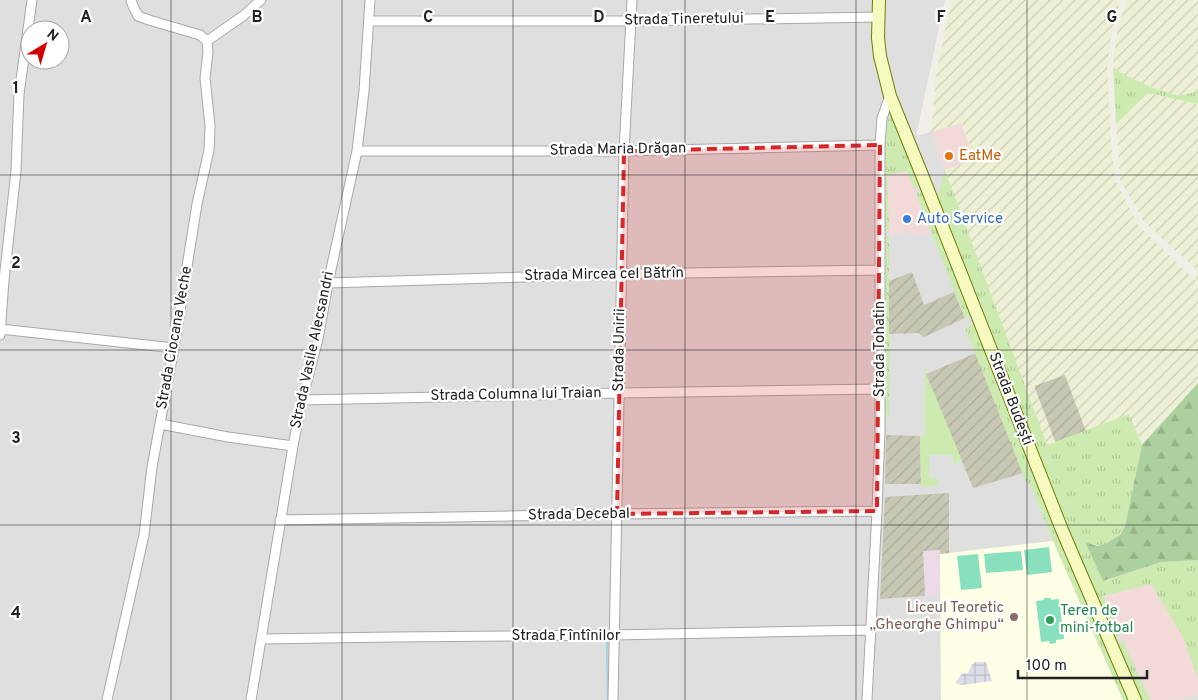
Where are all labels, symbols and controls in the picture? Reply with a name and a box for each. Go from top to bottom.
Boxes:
text: A [80,8,92,28]
text: B [251,8,263,28]
text: C [423,8,433,28]
text: D [593,8,605,28]
text: E [765,8,775,28]
text: F [936,8,946,28]
text: G [1107,8,1117,28]
street label: Strada Tineretului [624,9,744,31]
north arrow [20,20,70,70]
text: N [43,26,61,46]
text: 1 [13,79,19,99]
street label: Strada Maria Drăgan [549,139,687,161]
place label: EatMe [959,147,1001,166]
marker: EatMe [943,150,955,162]
place label: Auto Service [917,210,1003,229]
marker: Auto Service [901,213,913,225]
text: 2 [11,254,21,274]
street label: Strada Mircea cel Bătrîn [524,264,684,286]
street label: Strada Ciocana Veche [153,265,197,411]
street label: Strada Vasile Alecsandri [287,269,339,431]
street label: Strada Tohatin [871,301,890,397]
street label: Strada Unirii [610,308,630,392]
street label: Strada Budești [984,350,1036,448]
street label: Strada Columna lui Traian [430,384,602,406]
text: 3 [11,429,21,449]
street label: Strada Decebal [528,505,630,525]
place label: Liceul Teoretic „Gheorghe Ghimpu“ [869,599,1004,635]
place label: Teren de mini-fotbal [1060,602,1133,638]
text: 4 [11,604,21,624]
marker: Liceul Teoretic „Gheorghe Ghimpu“ [1008,611,1020,623]
marker: Teren de mini-fotbal [1044,614,1056,626]
street label: Strada Fîntînilor [512,627,621,646]
scale bar [1018,648,1147,680]
text: 100 m [1026,657,1067,676]

